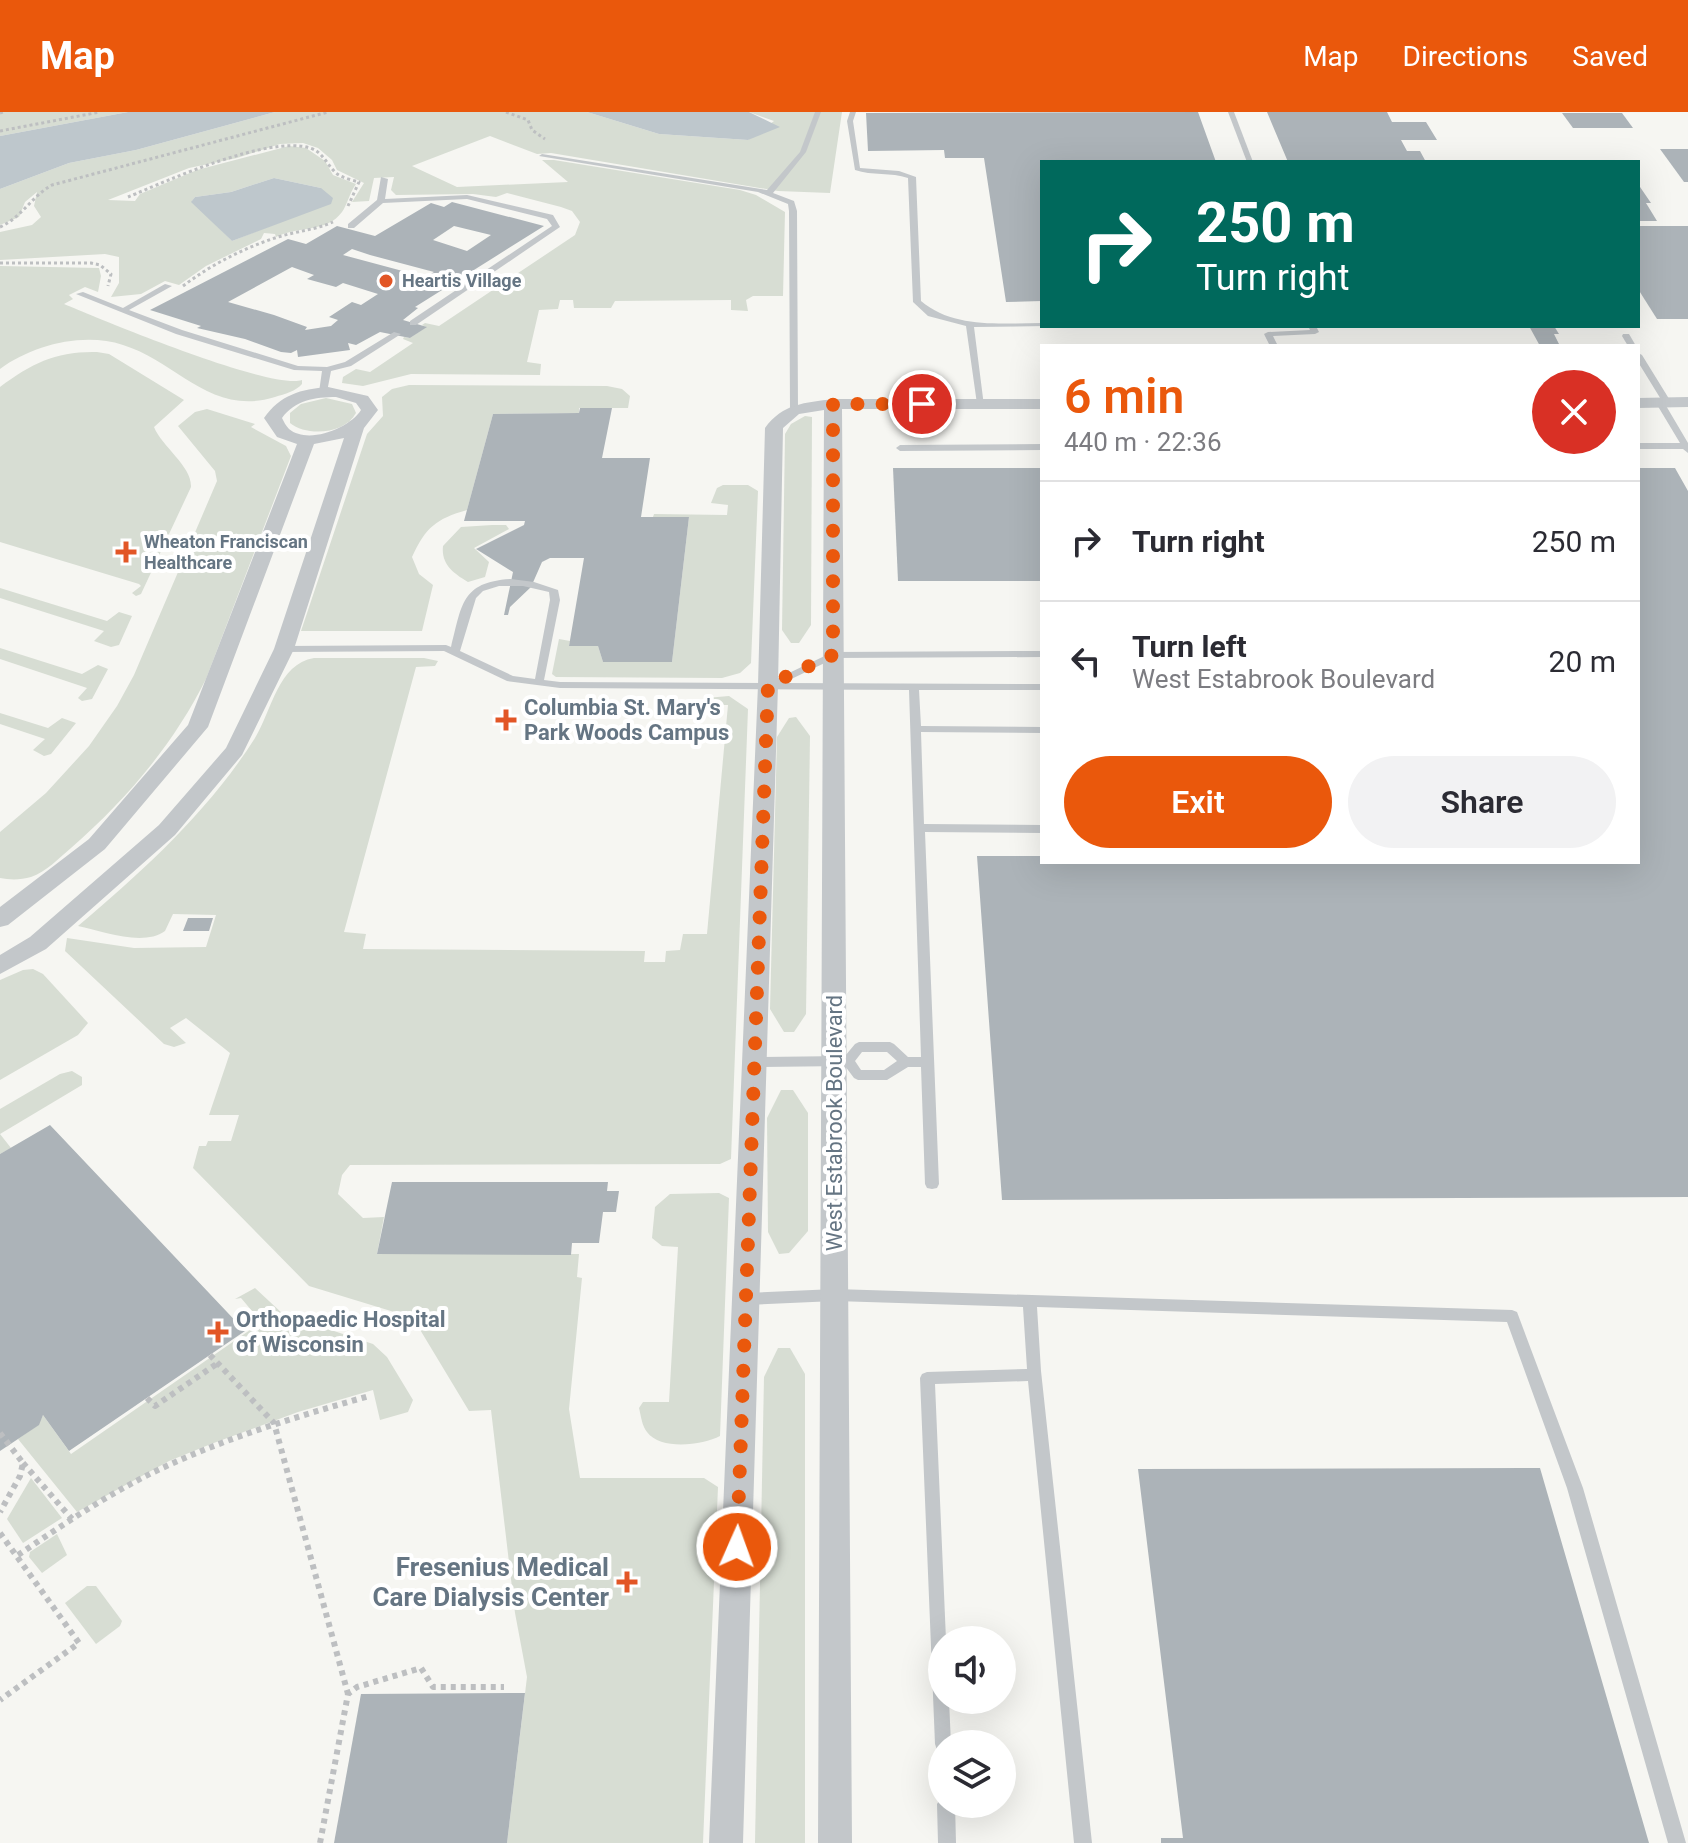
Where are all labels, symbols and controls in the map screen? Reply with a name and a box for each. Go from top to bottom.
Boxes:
text: Map [40,34,115,78]
text: Map [1303,40,1359,73]
text: Directions [1403,40,1528,73]
text: Saved [1572,40,1648,73]
text: 250 m [1196,190,1355,256]
icon: right [1064,192,1168,296]
text: Turn right [1196,257,1349,299]
place label: Heartis Village [402,270,522,291]
marker: Heartis Village [377,272,395,290]
text: 6 min [1064,368,1184,425]
pin [888,370,956,438]
button: close [1532,370,1616,454]
icon: arrive [900,382,944,426]
text: 440 m · 22:36 [1064,427,1222,457]
icon: right [1064,519,1108,563]
text: Turn right [1132,524,1265,559]
text: 250 m [1532,524,1616,559]
place label: Wheaton Franciscan Healthcare [144,531,308,573]
marker: Wheaton Franciscan Healthcare [115,541,137,563]
text: Turn left [1132,629,1247,664]
icon: left [1064,639,1108,683]
text: 20 m [1549,644,1616,679]
text: West Estabrook Boulevard [1132,664,1435,694]
place label: Columbia St. Mary's Park Woods Campus [524,695,729,745]
marker: Columbia St. Mary's Park Woods Campus [495,709,517,731]
button: Exit [1064,756,1332,848]
button: Share [1348,756,1616,848]
street label: West Estabrook Boulevard [822,995,847,1251]
place label: Orthopaedic Hospital of Wisconsin [236,1307,446,1357]
marker: Orthopaedic Hospital of Wisconsin [207,1321,229,1343]
position arrow [695,1505,779,1589]
place label: Fresenius Medical Care Dialysis Center [373,1552,609,1612]
marker: Fresenius Medical Care Dialysis Center [616,1571,638,1593]
map controls [928,1626,1016,1818]
button: sound [928,1626,1016,1714]
button: layers [928,1730,1016,1818]

